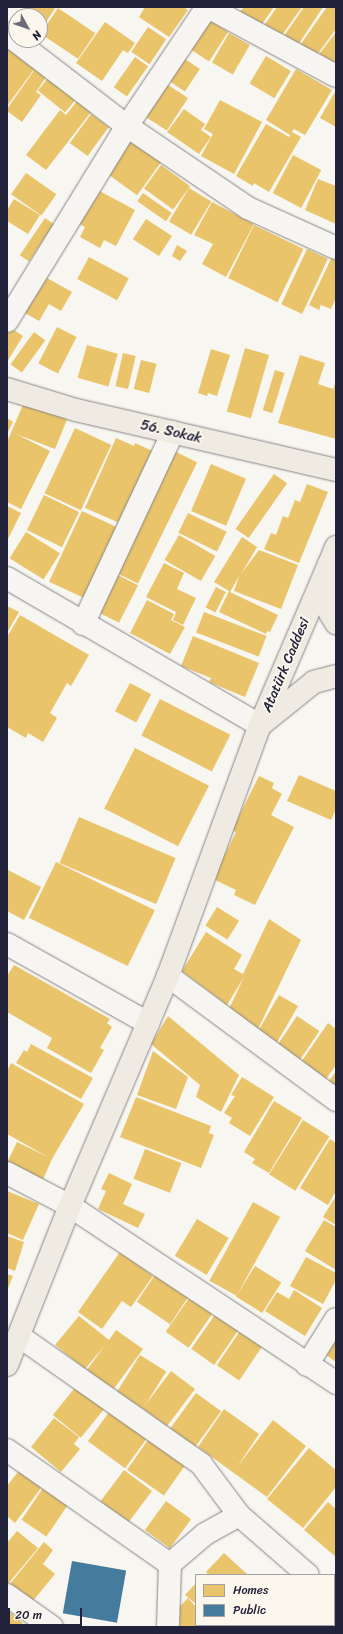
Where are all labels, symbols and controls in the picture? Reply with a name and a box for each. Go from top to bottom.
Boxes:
north arrow [8,8,48,48]
text: N [27,26,47,44]
street label: 56. Sokak [139,417,203,447]
street label: Atatürk Caddesi [259,616,313,714]
legend [195,1574,335,1626]
text: Homes [233,1579,269,1601]
text: Public [233,1599,266,1621]
scale bar [10,1600,84,1626]
text: 20 m [15,1604,42,1626]

